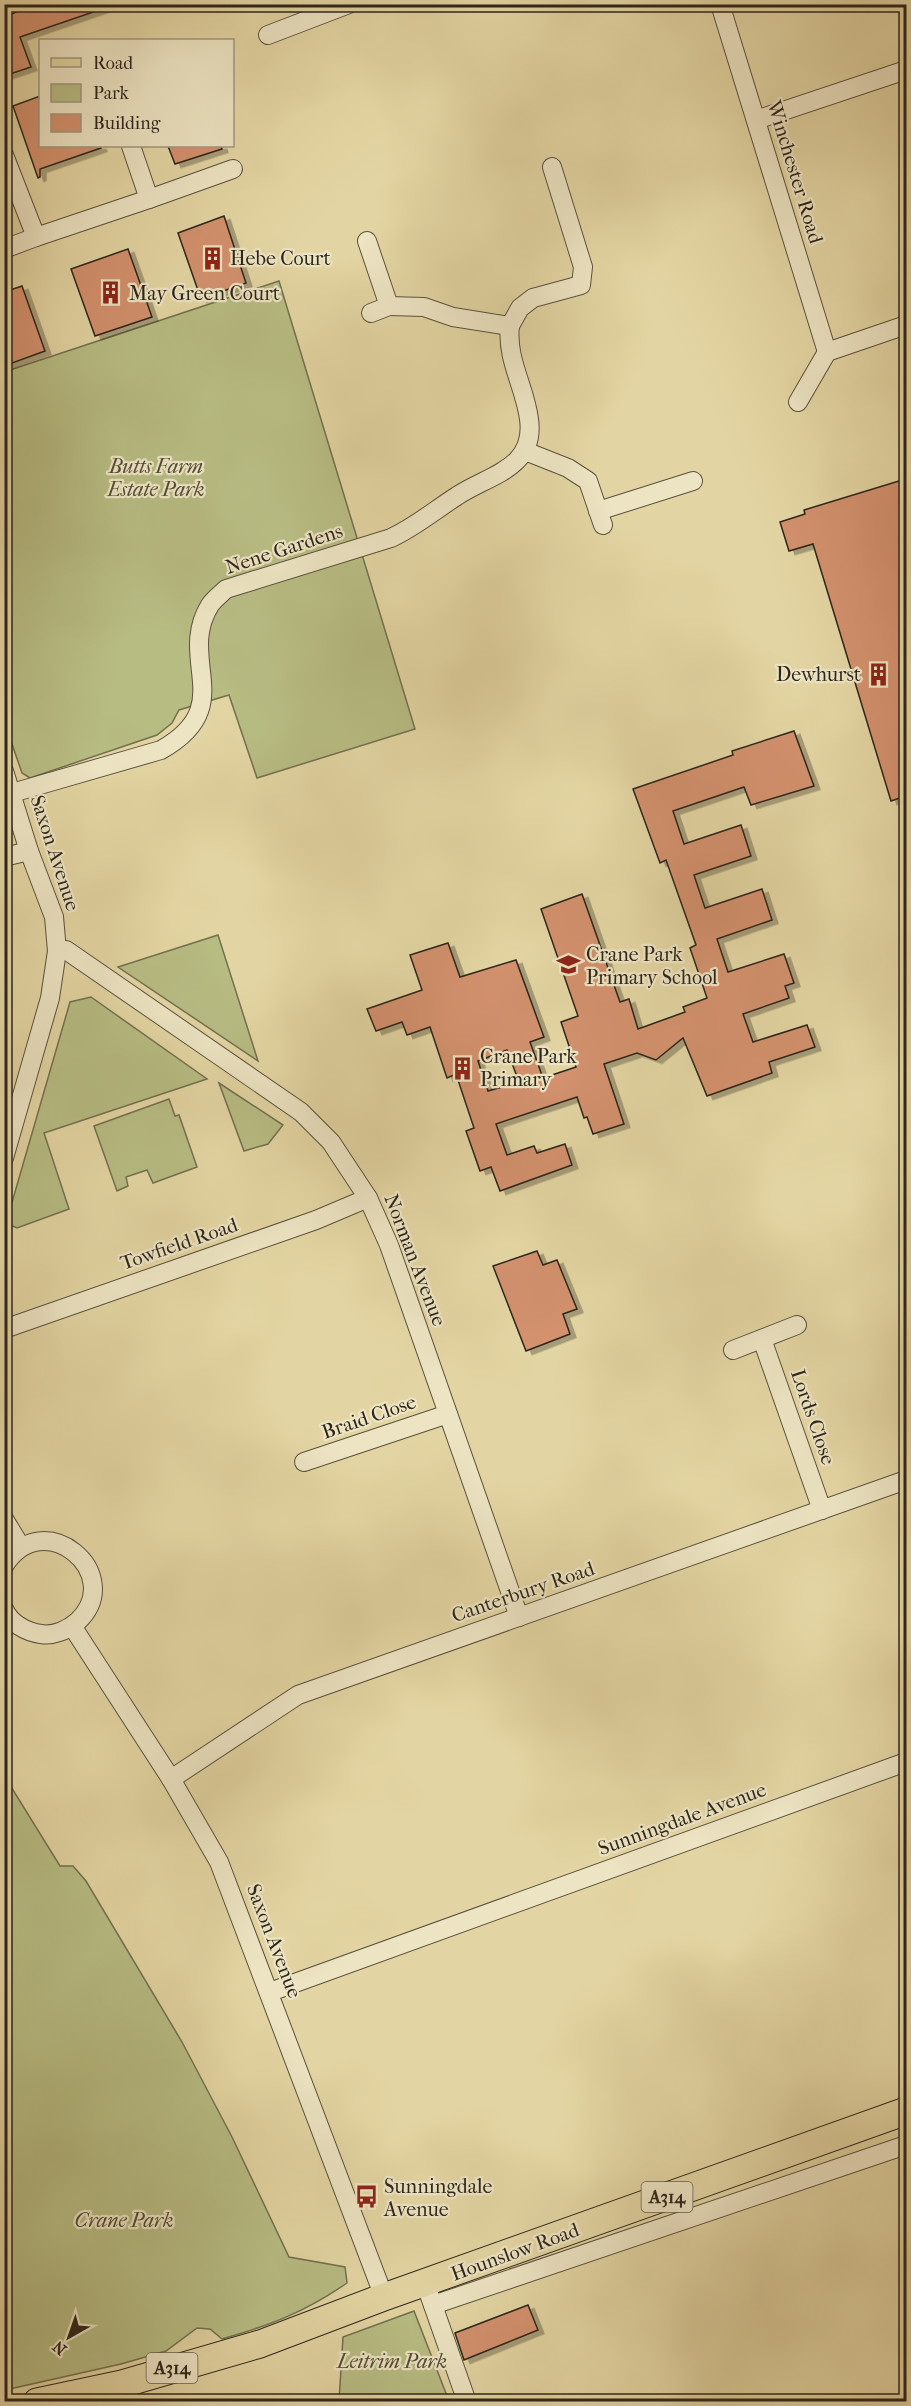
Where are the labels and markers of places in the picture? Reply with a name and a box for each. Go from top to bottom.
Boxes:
building icon: Hebe Court [199,245,225,271]
place label: Hebe Court [230,247,331,270]
building icon: May Green Court [98,280,124,306]
place label: May Green Court [129,282,280,305]
building icon: Dewhurst [866,661,892,687]
place label: Dewhurst [776,663,861,686]
place label: Crane Park Primary School [586,943,718,989]
school or university icon: Crane Park Primary School [555,952,581,978]
place label: Crane Park Primary [480,1045,577,1091]
building icon: Crane Park Primary [449,1055,475,1081]
place label: Sunningdale Avenue [383,2175,492,2221]
bus stop icon: Sunningdale Avenue [353,2184,379,2210]

